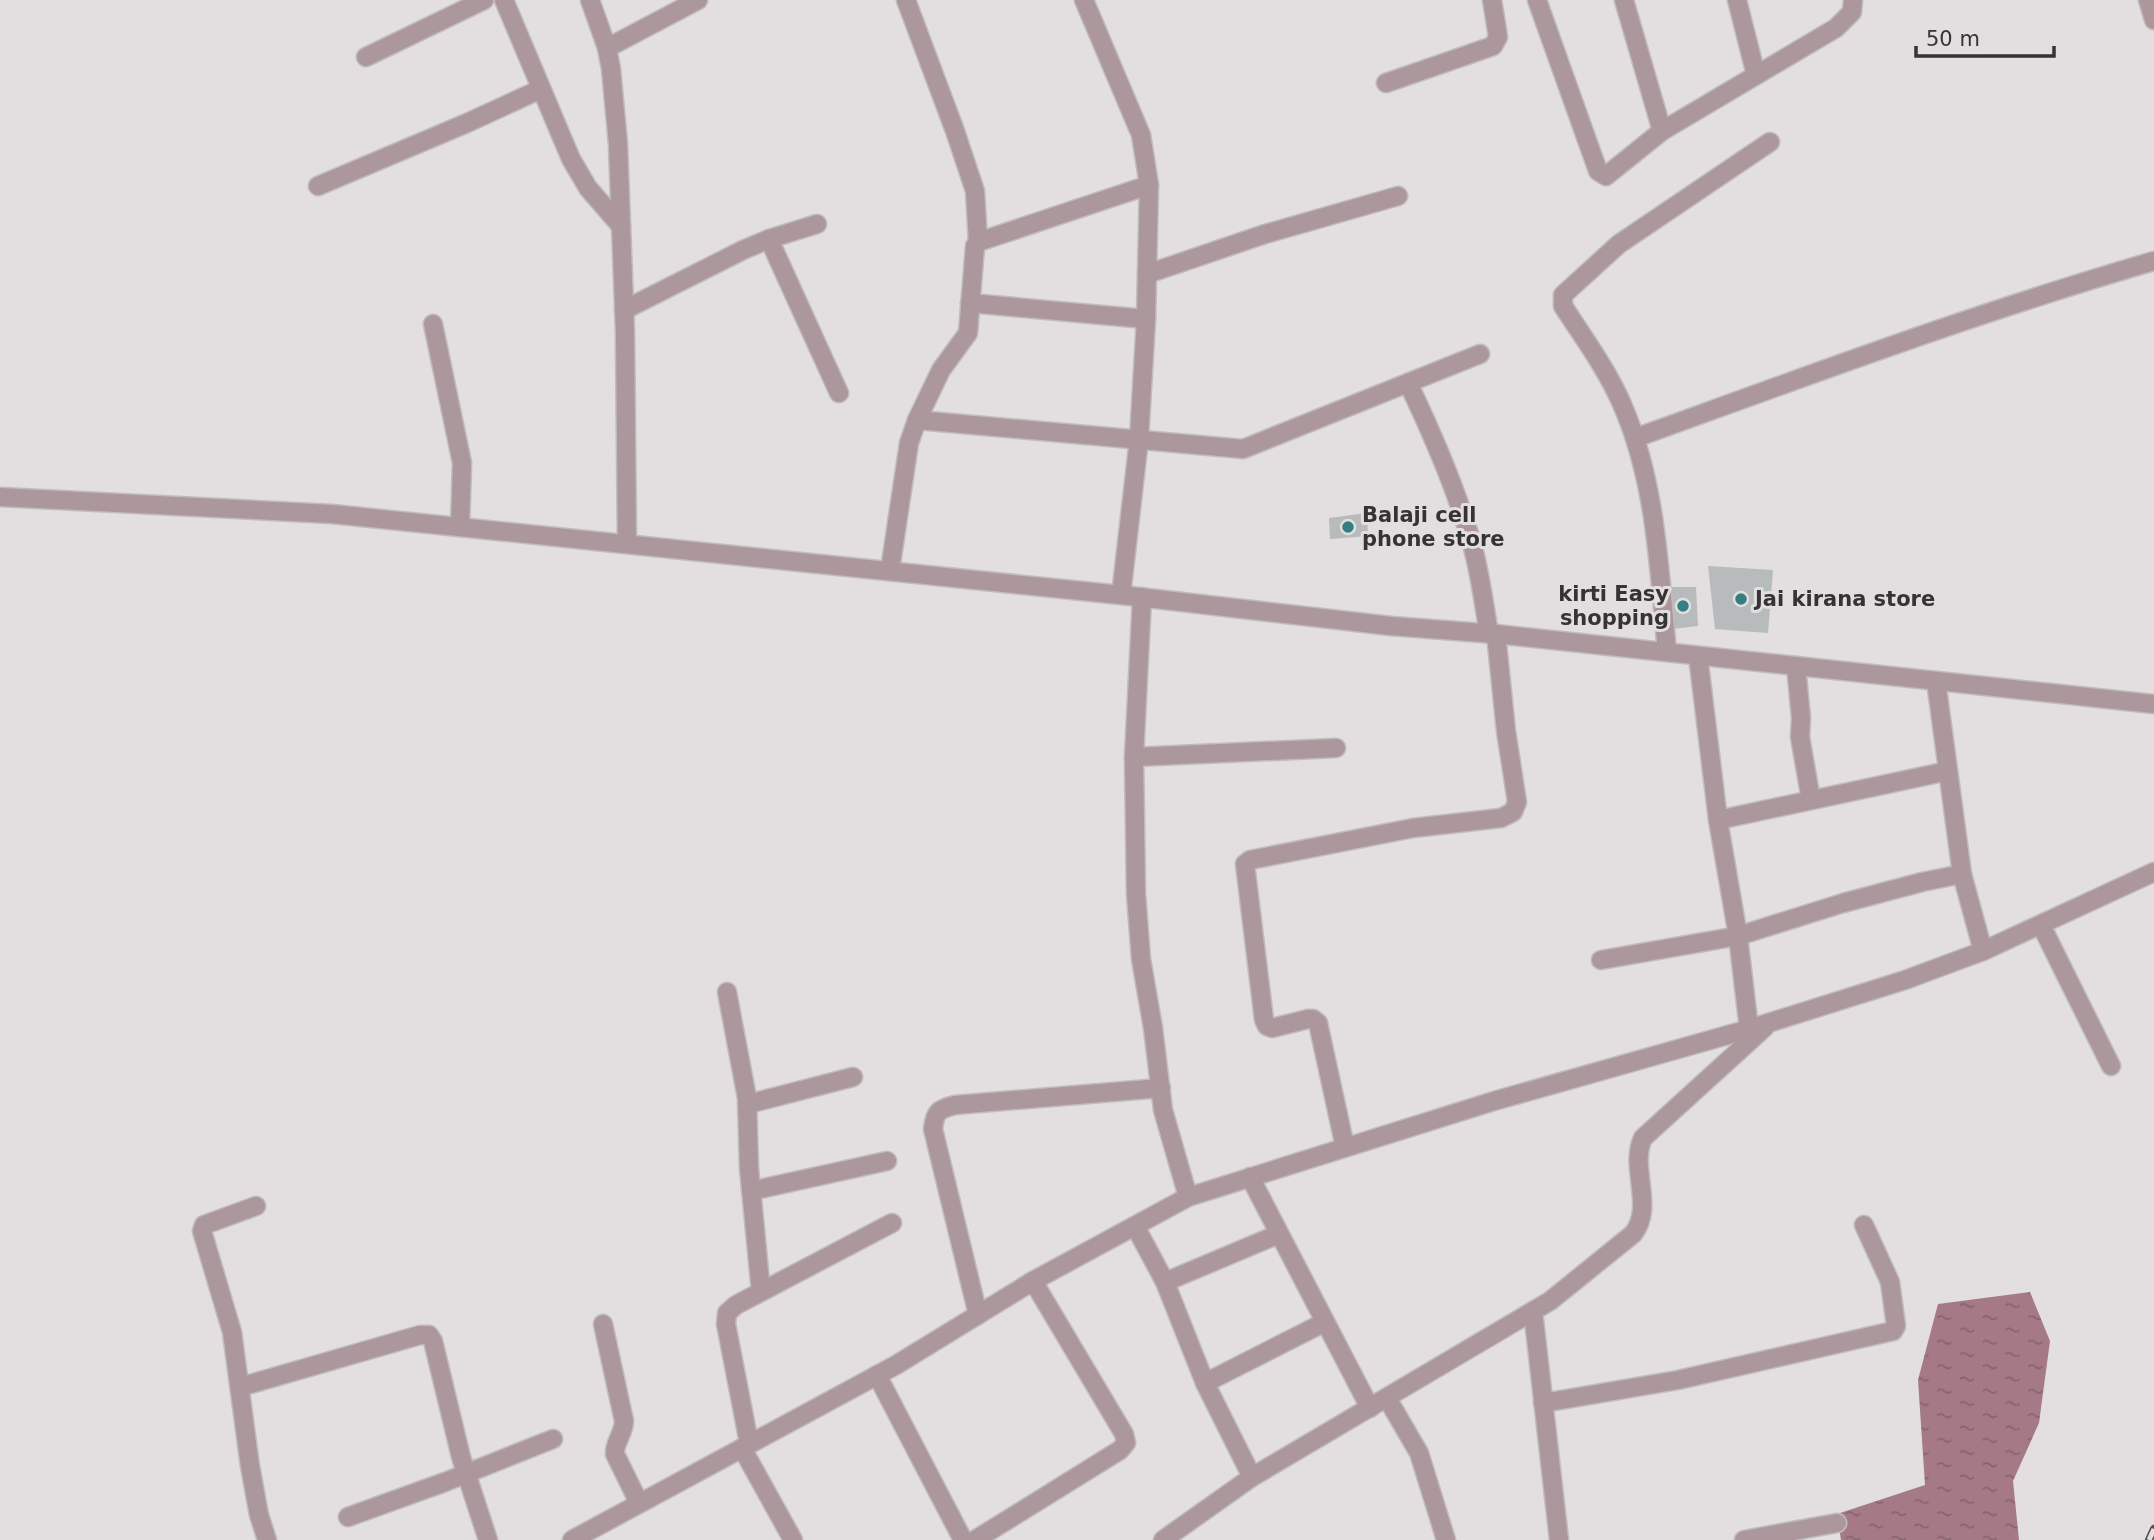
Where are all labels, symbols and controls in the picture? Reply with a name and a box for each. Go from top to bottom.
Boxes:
scale bar [1916,14,2054,58]
text: 50 m [1926,27,1980,51]
place label: Balaji cell phone store [1362,503,1504,551]
marker: Balaji cell phone store [1340,519,1356,535]
place label: kirti Easy shopping [1558,582,1669,630]
place label: Jai kirana store [1753,587,1935,611]
marker: Jai kirana store [1733,591,1749,607]
marker: kirti Easy shopping [1675,598,1691,614]

